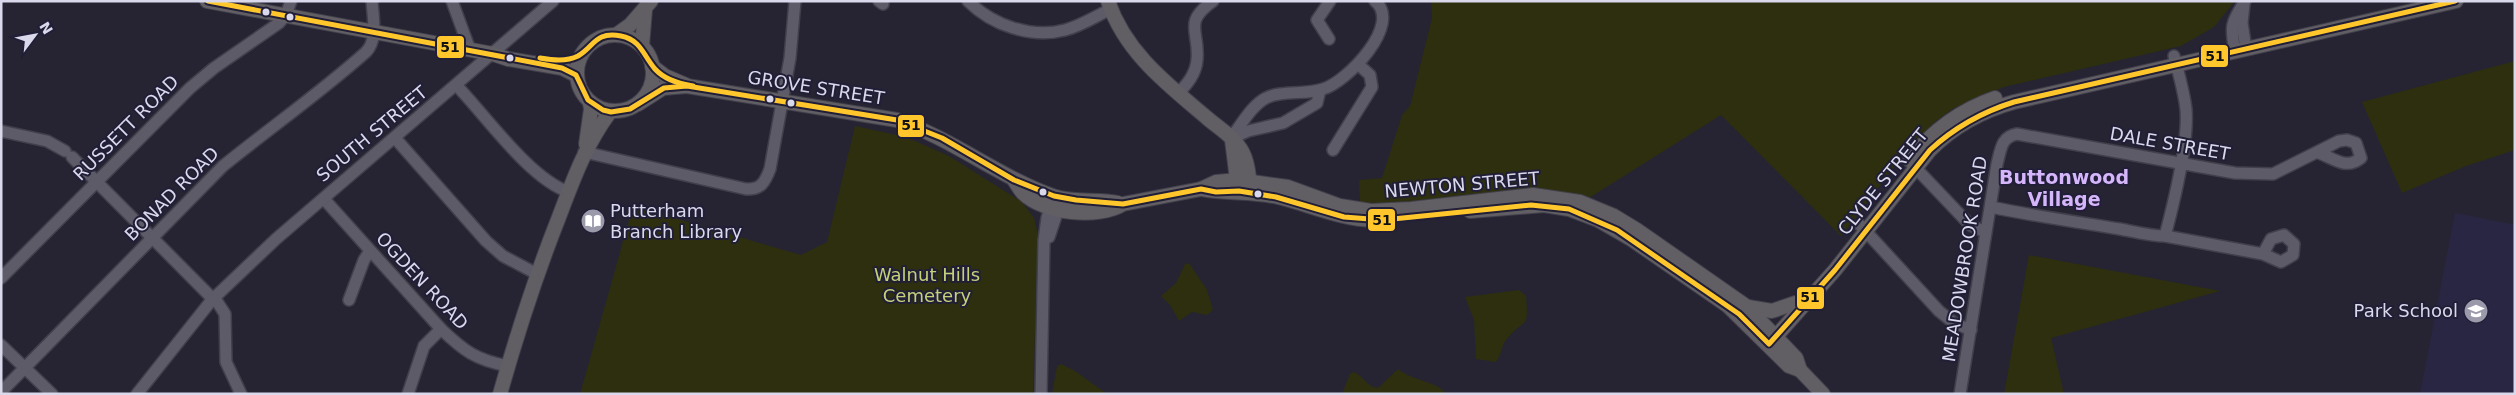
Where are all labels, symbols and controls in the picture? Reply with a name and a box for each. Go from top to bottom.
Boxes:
unlabelled marker [261,7,271,17]
north arrow [10,10,60,60]
unlabelled marker [285,12,295,22]
text: N [36,19,56,37]
line badge: 51 [436,35,465,59]
text: 51 [440,39,460,55]
line badge: 51 [2200,44,2229,68]
text: 51 [2205,48,2225,64]
unlabelled marker [505,53,515,63]
street label: GROVE STREET [746,66,887,109]
street label: RUSSETT ROAD [69,71,183,185]
street label: SOUTH STREET [312,81,432,186]
unlabelled marker [765,94,775,104]
unlabelled marker [786,98,796,108]
line badge: 51 [897,114,925,138]
text: 51 [901,117,921,133]
street label: CLYDE STREET [1833,123,1933,239]
street label: DALE STREET [2108,123,2233,165]
street label: BONAD ROAD [120,142,223,245]
street label: MEADOWBROOK ROAD [1938,154,1991,363]
district label: Buttonwood Village [1999,166,2129,210]
street label: NEWTON STREET [1384,167,1541,202]
unlabelled marker [1038,187,1048,197]
unlabelled marker [1253,189,1263,199]
place label: Putterham Branch Library [610,200,743,242]
library icon: Putterham Branch Library [580,208,606,234]
line badge: 51 [1367,208,1396,232]
text: 51 [1372,212,1392,228]
street label: OGDEN ROAD [372,228,473,334]
park label: Walnut Hills Cemetery [874,264,980,306]
line badge: 51 [1796,286,1825,310]
text: 51 [1800,289,1820,305]
school or university icon: Park School [2463,298,2489,324]
place label: Park School [2354,300,2458,321]

